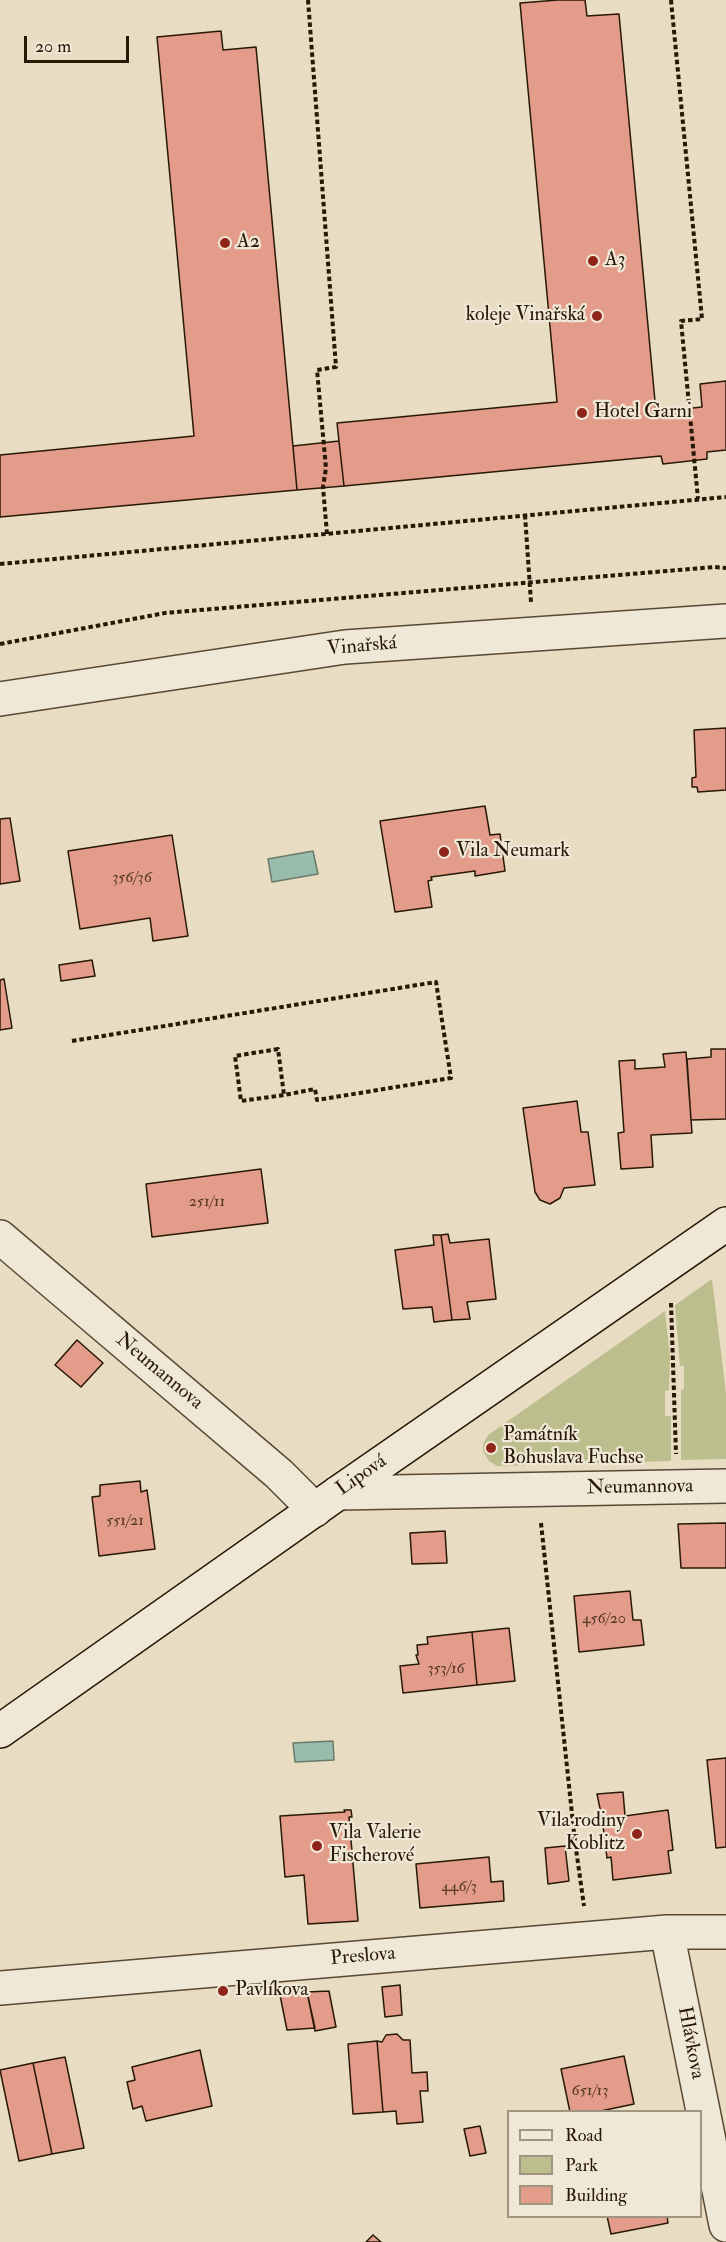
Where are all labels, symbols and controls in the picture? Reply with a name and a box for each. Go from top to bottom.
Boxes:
scale bar [27,24,132,62]
text: 20 m [35,35,71,58]
place label: A2 [237,231,260,255]
marker: A2 [218,236,232,250]
place label: A3 [605,249,625,273]
marker: A3 [586,254,600,268]
place label: koleje Vinařská [466,304,585,328]
marker: koleje Vinařská [590,309,604,323]
place label: Hotel Garni [594,401,692,425]
marker: Hotel Garni [575,406,589,420]
street label: Vinařská [326,632,398,662]
place label: Vila Neumark [456,840,570,864]
marker: Vila Neumark [437,845,451,859]
house number: 356/36 [112,869,152,889]
house number: 251/11 [189,1193,225,1213]
street label: Neumannova [110,1329,208,1415]
place label: Památník Bohuslava Fuchse [503,1424,643,1471]
marker: Památník Bohuslava Fuchse [484,1441,498,1455]
street label: Lipová [332,1450,392,1502]
street label: Neumannova [586,1475,694,1501]
house number: 551/21 [106,1512,144,1532]
house number: 456/20 [582,1610,626,1630]
house number: 353/16 [427,1660,465,1680]
place label: Vila rodiny Koblitz [537,1810,625,1857]
place label: Vila Valerie Fischerové [329,1822,421,1869]
marker: Vila rodiny Koblitz [630,1827,644,1841]
marker: Vila Valerie Fischerové [310,1839,324,1853]
house number: 446/3 [441,1878,477,1898]
street label: Preslova [329,1942,397,1972]
place label: Pavlíkova [235,1979,308,2003]
marker: Pavlíkova [216,1984,230,1998]
street label: Hlávkova [671,2005,709,2081]
house number: 651/13 [572,2082,608,2102]
legend [507,2110,702,2218]
text: Road [565,2124,603,2147]
text: Park [565,2154,598,2177]
text: Building [565,2184,627,2207]

